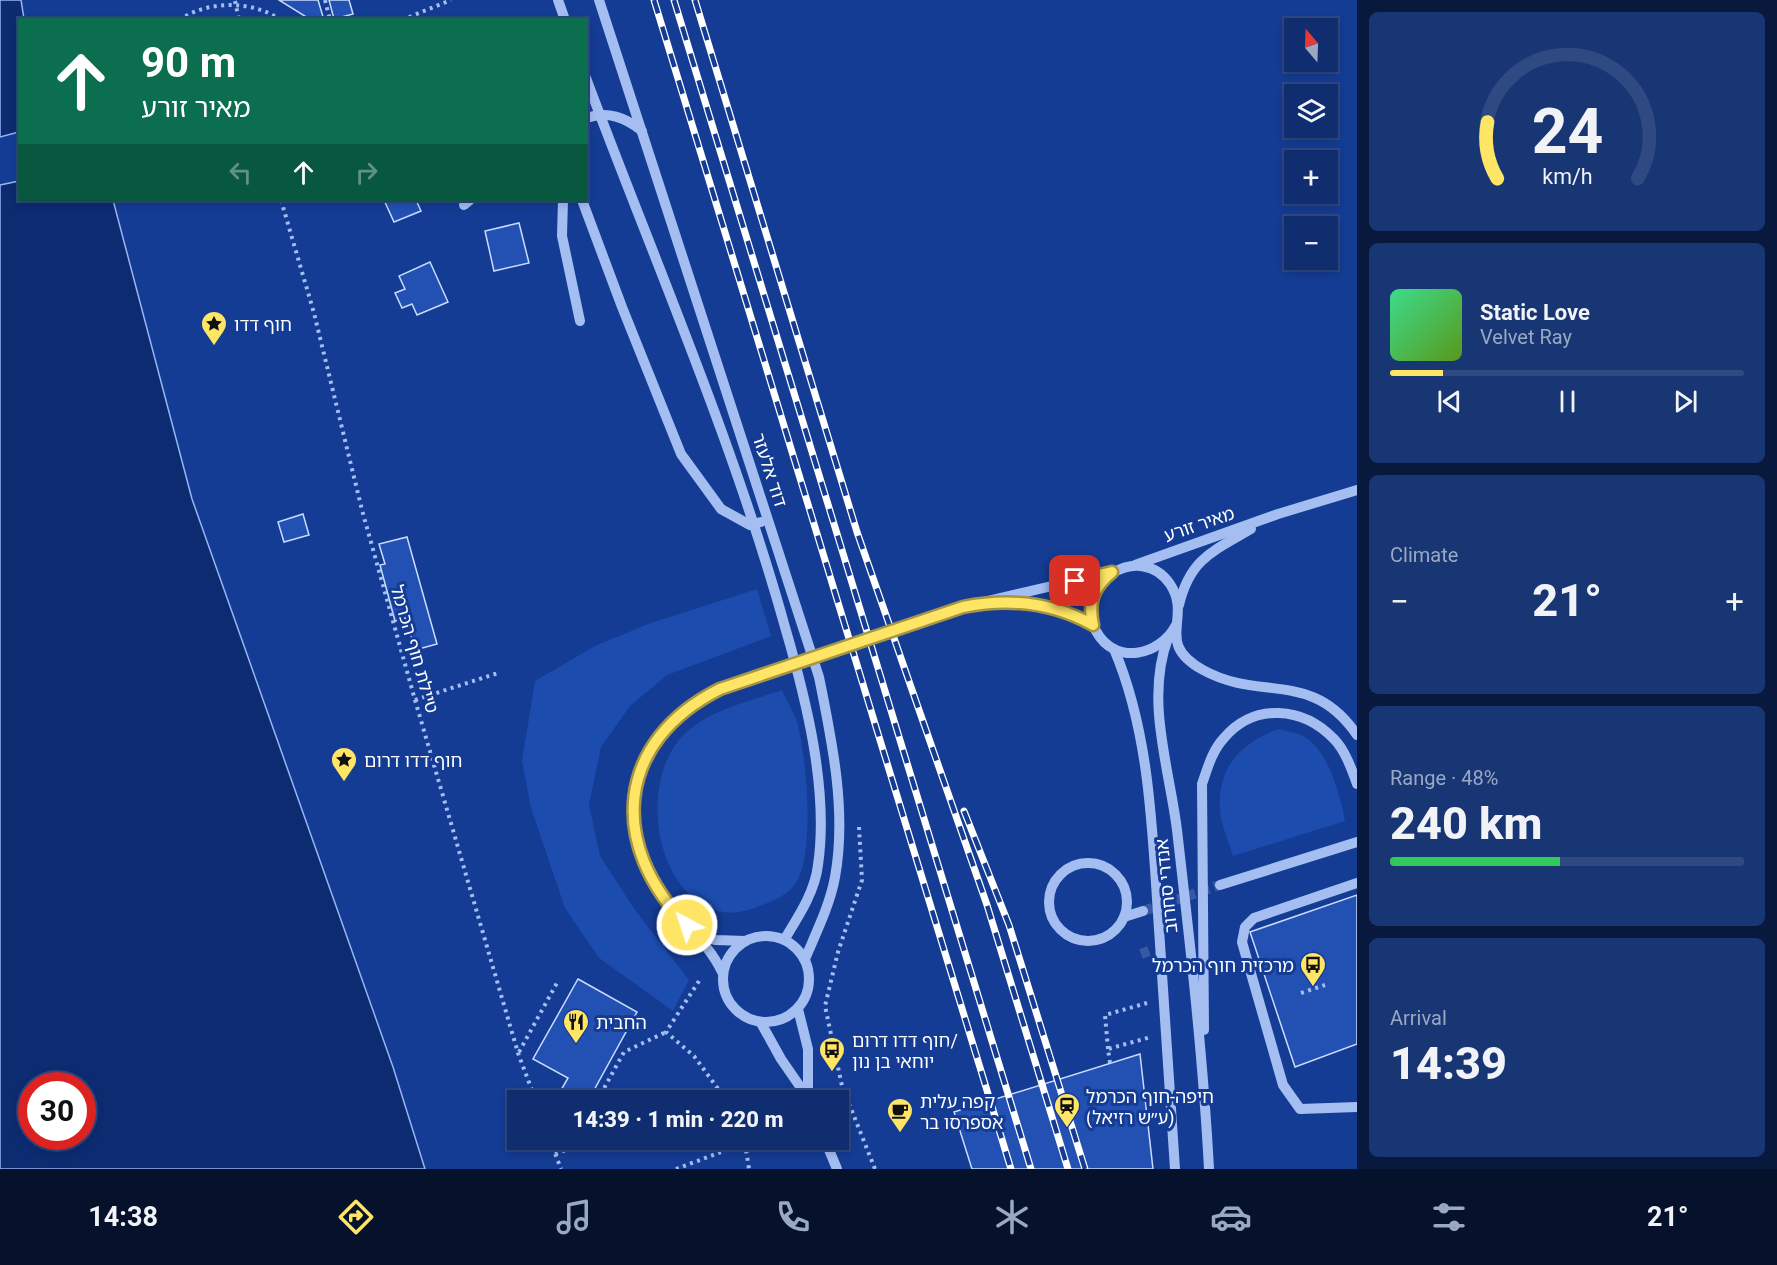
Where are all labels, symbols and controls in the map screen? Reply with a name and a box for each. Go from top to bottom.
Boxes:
north arrow [1284,18,1338,72]
map controls [1284,18,1338,270]
text: 90 m [141,38,236,87]
icon: ahead [42,42,120,120]
button: layers [1284,84,1338,138]
text: מאיר זורע [141,92,250,124]
text: 24 [1531,95,1603,168]
button: + [1284,150,1338,204]
icon: left [224,156,257,189]
icon: ahead [287,156,320,189]
icon: right [350,156,383,189]
text: km/h [1542,164,1592,189]
button: − [1284,216,1338,270]
text: Static Love [1480,300,1590,325]
place icon: חוף דדו [199,309,229,347]
place label: חוף דדו [234,314,292,335]
text: Velvet Ray [1480,325,1572,349]
icon: previous [1433,385,1466,418]
icon: pause [1551,385,1584,418]
icon: next [1669,385,1702,418]
street label: דוד אלעזר [748,431,792,510]
street label: מאיר זורע [1161,502,1237,546]
text: Climate [1390,543,1458,567]
pin [1049,555,1100,606]
icon: arrive [1058,564,1091,597]
text: 21° [1532,574,1602,627]
text: − [1390,582,1409,621]
text: + [1725,582,1744,621]
street label: טיילת חוף הכרמל [387,583,443,715]
place icon: חוף דדו דרום [329,745,359,783]
place label: חוף דדו דרום [364,750,462,771]
text: Range · 48% [1390,766,1498,790]
text: 240 km [1390,797,1542,850]
street label: אנדרי סחרוב [1151,838,1181,934]
position arrow [655,893,719,957]
bus stop icon: מרכזית חוף הכרמל [1298,950,1328,988]
place label: מרכזית חוף הכרמל [1152,955,1294,976]
text: Arrival [1390,1006,1447,1030]
restaurant icon: החבית [561,1007,591,1045]
place label: החבית [596,1012,647,1033]
place label: חוף דדו דרום/ יוחאי בן נון [852,1030,958,1072]
bus stop icon: חוף דדו דרום/ יוחאי בן נון [817,1035,847,1073]
text: 14:39 [1390,1037,1507,1090]
speed limit sign: 30 [18,1072,96,1150]
place label: חיפה-חוף הכרמל (ע״ש רזיאל) [1086,1086,1214,1129]
place label: קפה עלית אספרסו בר [920,1091,1003,1133]
station icon: חיפה-חוף הכרמל (ע״ש רזיאל) [1052,1091,1082,1129]
cafe icon: קפה עלית אספרסו בר [885,1096,915,1134]
text: 14:39 · 1 min · 220 m [573,1107,783,1132]
icon: directions [335,1196,377,1238]
icon: music [553,1196,595,1238]
icon: phone [772,1196,814,1238]
icon: climate [991,1196,1033,1238]
icon: car [1210,1196,1252,1238]
icon: filters [1428,1196,1470,1238]
text: 14:38 [88,1201,158,1233]
text: 21° [1647,1201,1689,1233]

